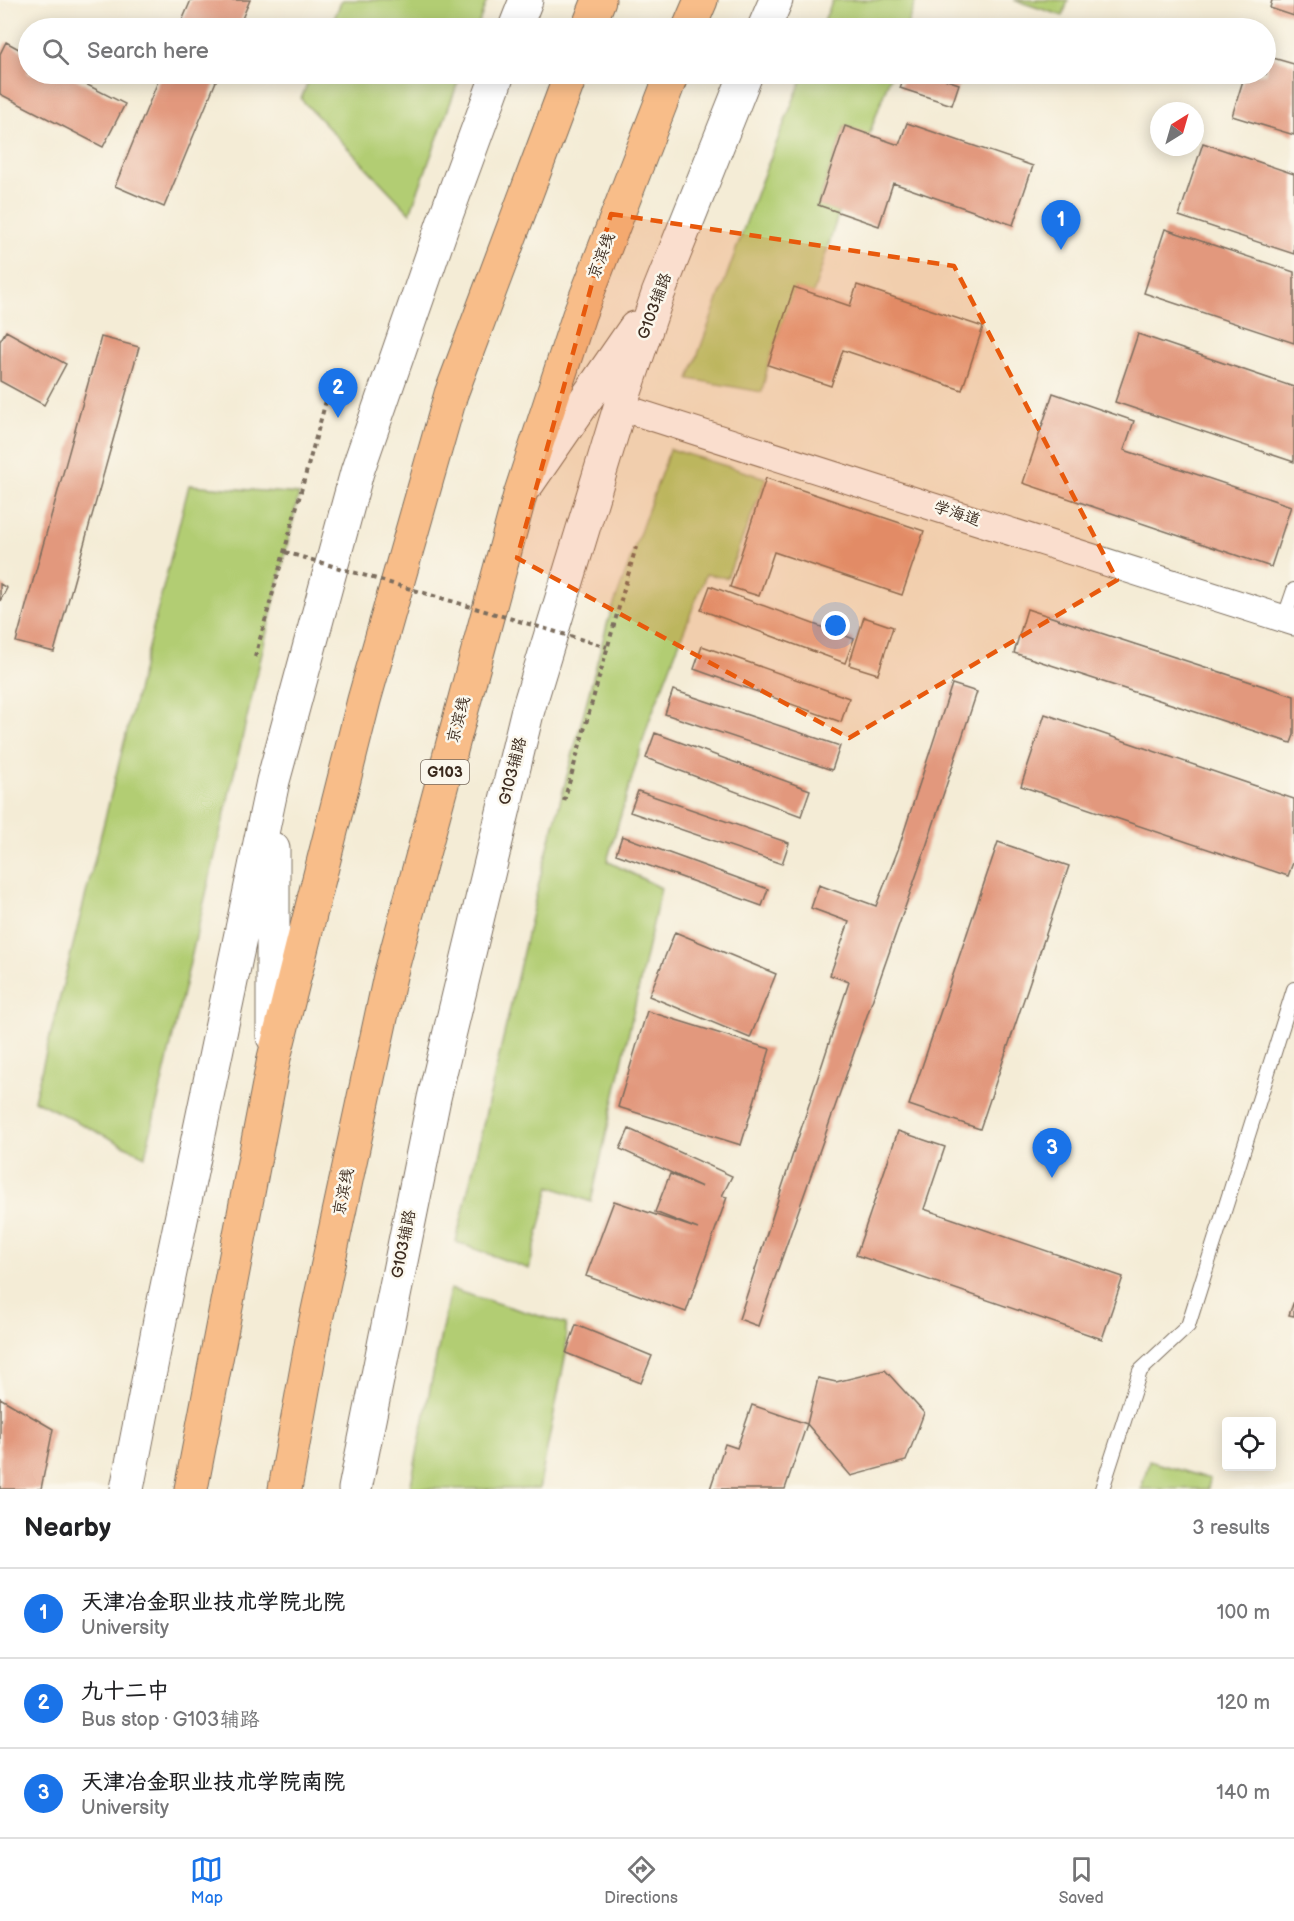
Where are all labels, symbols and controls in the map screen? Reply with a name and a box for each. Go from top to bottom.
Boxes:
search box [18,18,1276,84]
icon: search [39,35,72,68]
text: Search here [87,38,209,65]
north arrow [1150,102,1204,156]
pin: 1 [1042,200,1080,250]
street label: 京滨线 [585,230,619,282]
street label: G103辅路 [634,270,676,342]
pin: 2 [318,368,358,418]
street label: 学海道 [931,498,983,530]
your location [821,611,850,640]
street label: 京滨线 [444,694,474,746]
street label: G103辅路 [495,735,531,807]
road number: G103 [421,760,469,784]
pin: 3 [1032,1128,1072,1178]
street label: 京滨线 [330,1167,358,1217]
street label: G103辅路 [388,1208,420,1280]
map controls [1222,1417,1276,1471]
button: locate [1222,1417,1276,1471]
text: Nearby [24,1513,111,1544]
text: 3 results [1192,1516,1270,1540]
text: 天津冶金职业技术学院北院 [81,1589,345,1616]
text: 1 [39,1601,48,1625]
text: 100 m [1217,1601,1270,1625]
text: University [81,1616,169,1640]
text: 九十二中 [81,1678,169,1705]
text: 2 [38,1691,49,1715]
text: 120 m [1217,1691,1270,1715]
text: Bus stop · G103辅路 [81,1708,259,1732]
text: 天津冶金职业技术学院南院 [81,1769,345,1796]
text: 3 [38,1781,49,1805]
text: 140 m [1216,1781,1270,1805]
text: University [81,1796,169,1820]
tab: Map [190,1853,223,1908]
tab: Directions [604,1853,678,1908]
tab: Saved [1059,1853,1104,1908]

